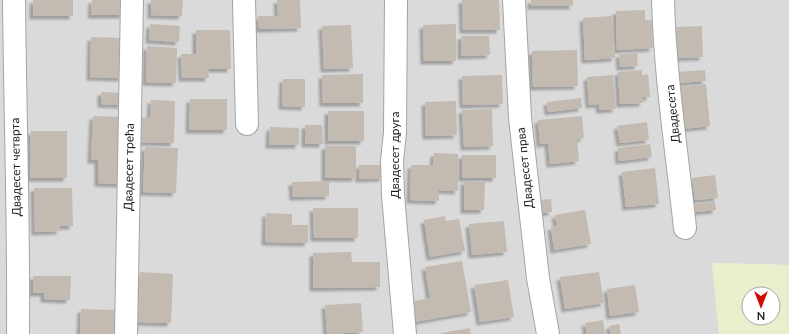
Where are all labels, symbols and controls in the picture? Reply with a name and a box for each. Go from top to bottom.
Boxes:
street label: Двадесета [662,84,683,144]
street label: Двадесет друга [387,112,402,198]
street label: Двадесет четврта [7,117,24,217]
street label: Двадесет трећа [120,123,137,211]
street label: Двадесет прва [513,127,536,209]
north arrow [741,286,781,326]
text: N [757,310,765,323]

